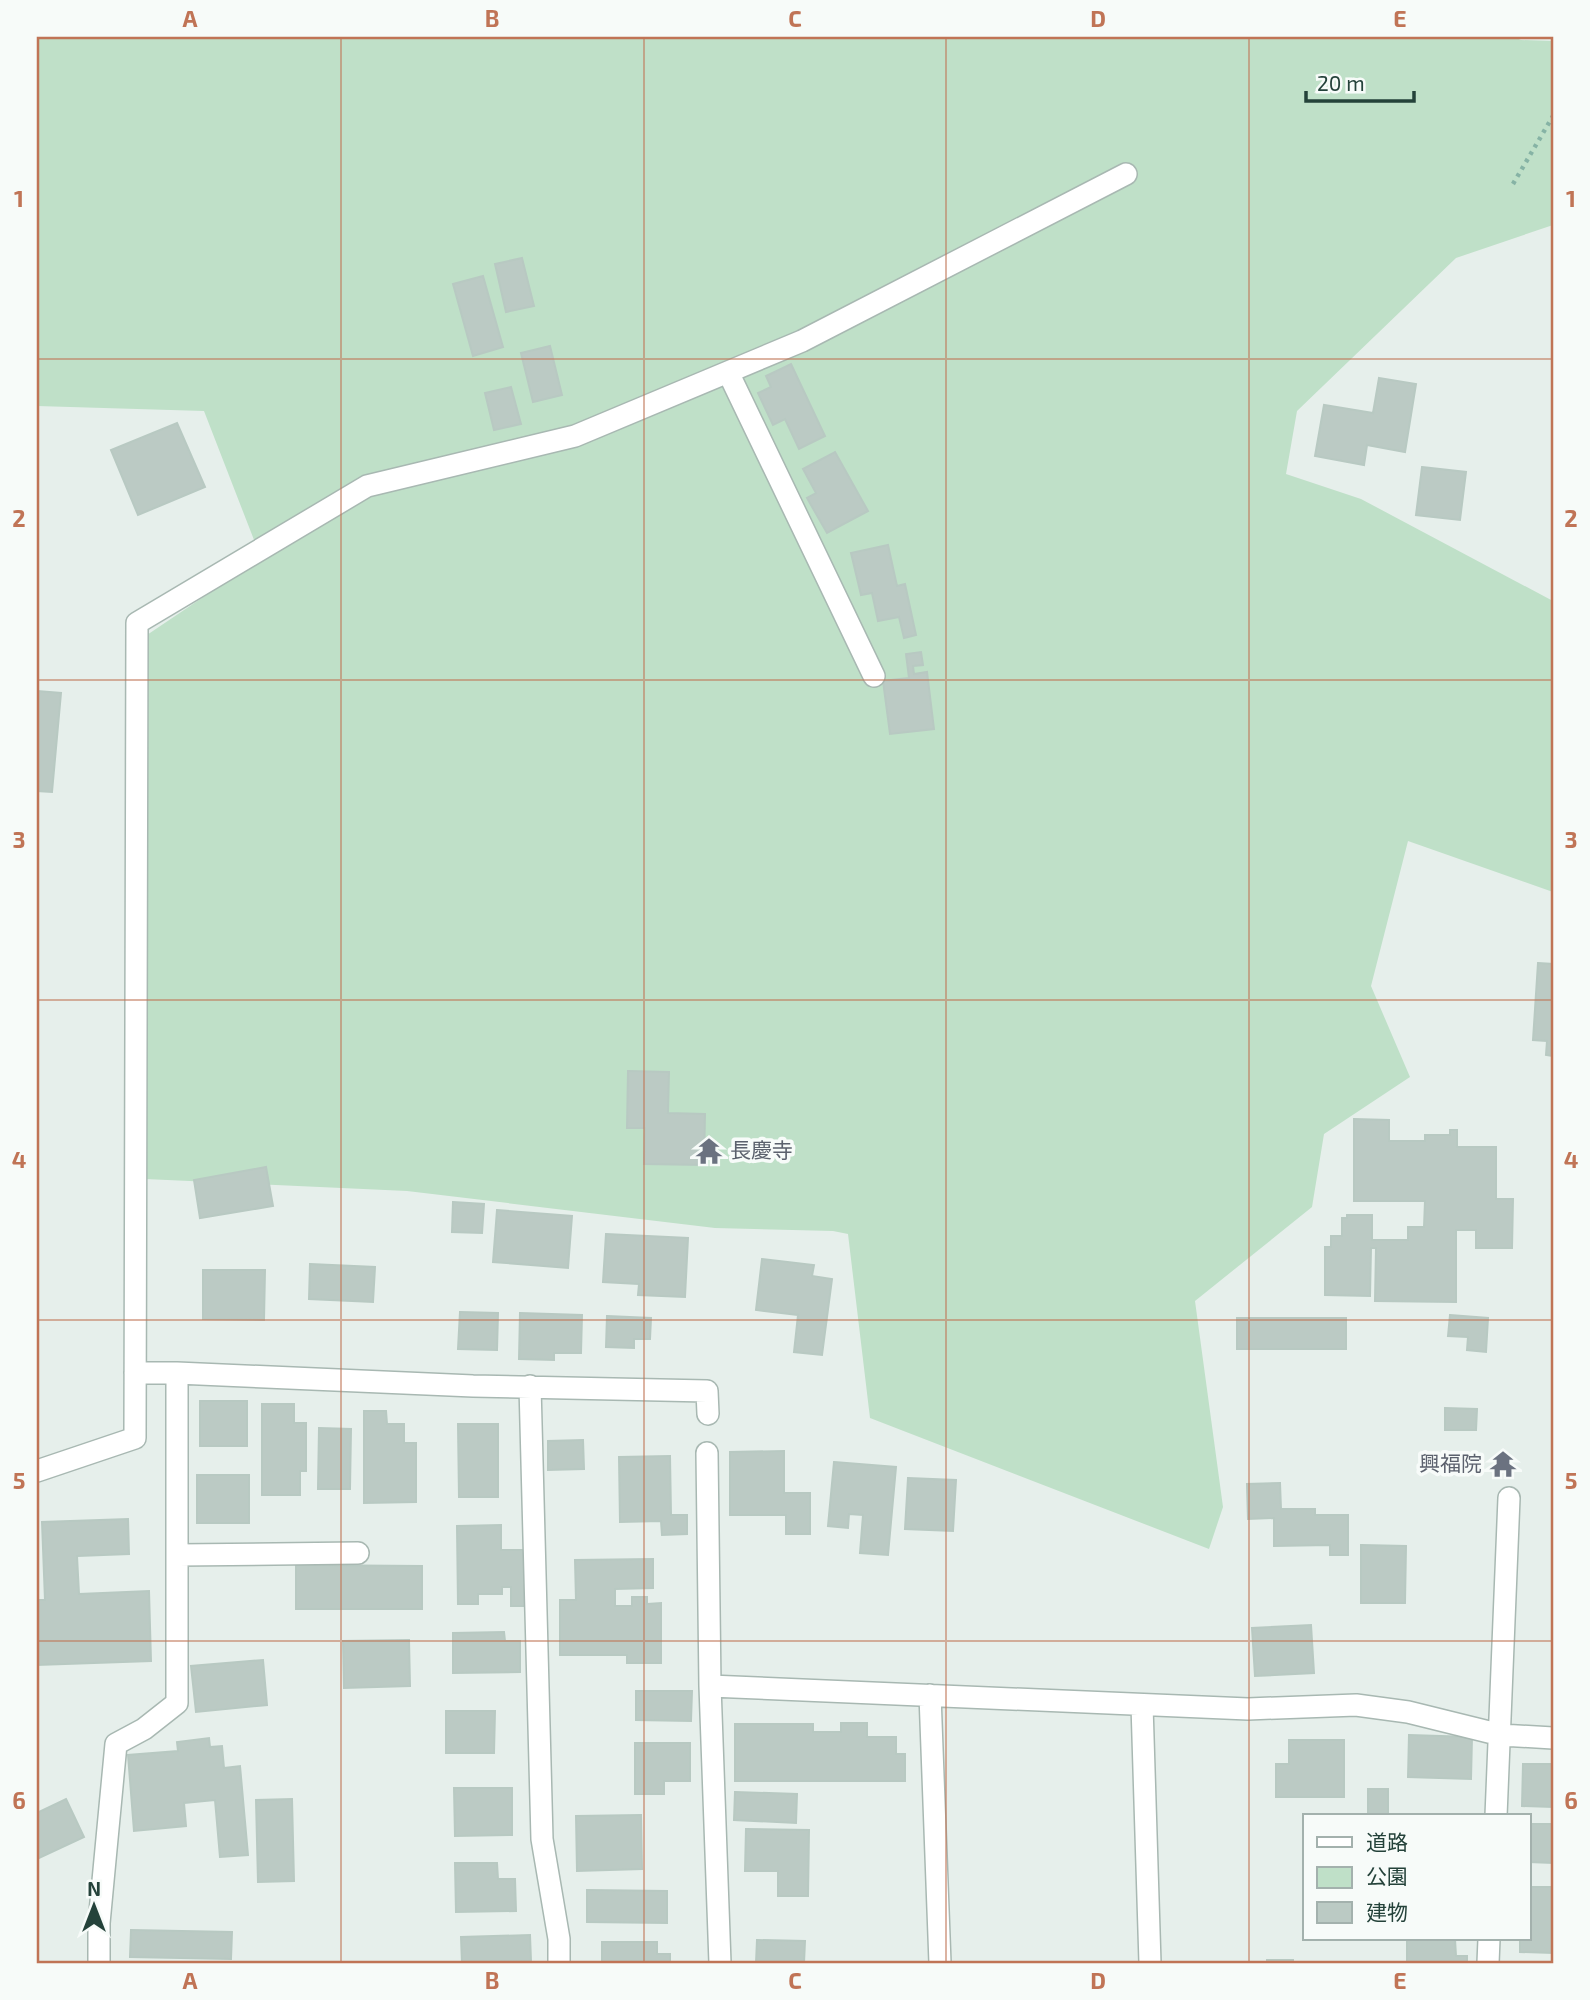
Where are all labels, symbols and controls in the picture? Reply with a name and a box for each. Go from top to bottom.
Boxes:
text: A [182,4,198,32]
text: B [485,4,499,32]
text: C [788,4,802,32]
text: D [1090,4,1106,32]
text: E [1393,4,1407,32]
scale bar [1306,60,1415,104]
text: 20 m [1317,70,1365,95]
text: 1 [14,184,24,212]
text: 1 [1566,184,1576,212]
text: 2 [12,504,26,532]
text: 2 [1564,504,1578,532]
text: 3 [12,825,26,853]
text: 3 [1564,825,1578,853]
temple icon: 長慶寺 [694,1136,724,1166]
place label: 長慶寺 [730,1137,793,1162]
text: 4 [12,1145,26,1173]
text: 4 [1564,1145,1578,1173]
temple icon: 興福院 [1488,1449,1518,1479]
place label: 興福院 [1419,1450,1482,1475]
text: 5 [13,1466,25,1494]
text: 5 [1565,1466,1577,1494]
text: 6 [12,1786,26,1814]
text: 6 [1564,1786,1578,1814]
legend [1303,1814,1530,1940]
text: 道路 [1366,1829,1408,1854]
text: 公園 [1366,1863,1408,1888]
north arrow [60,1870,130,1940]
text: N [87,1877,101,1900]
text: 建物 [1366,1899,1408,1924]
text: A [182,1966,198,1994]
text: B [485,1966,499,1994]
text: C [788,1966,802,1994]
text: D [1090,1966,1106,1994]
text: E [1393,1966,1407,1994]

